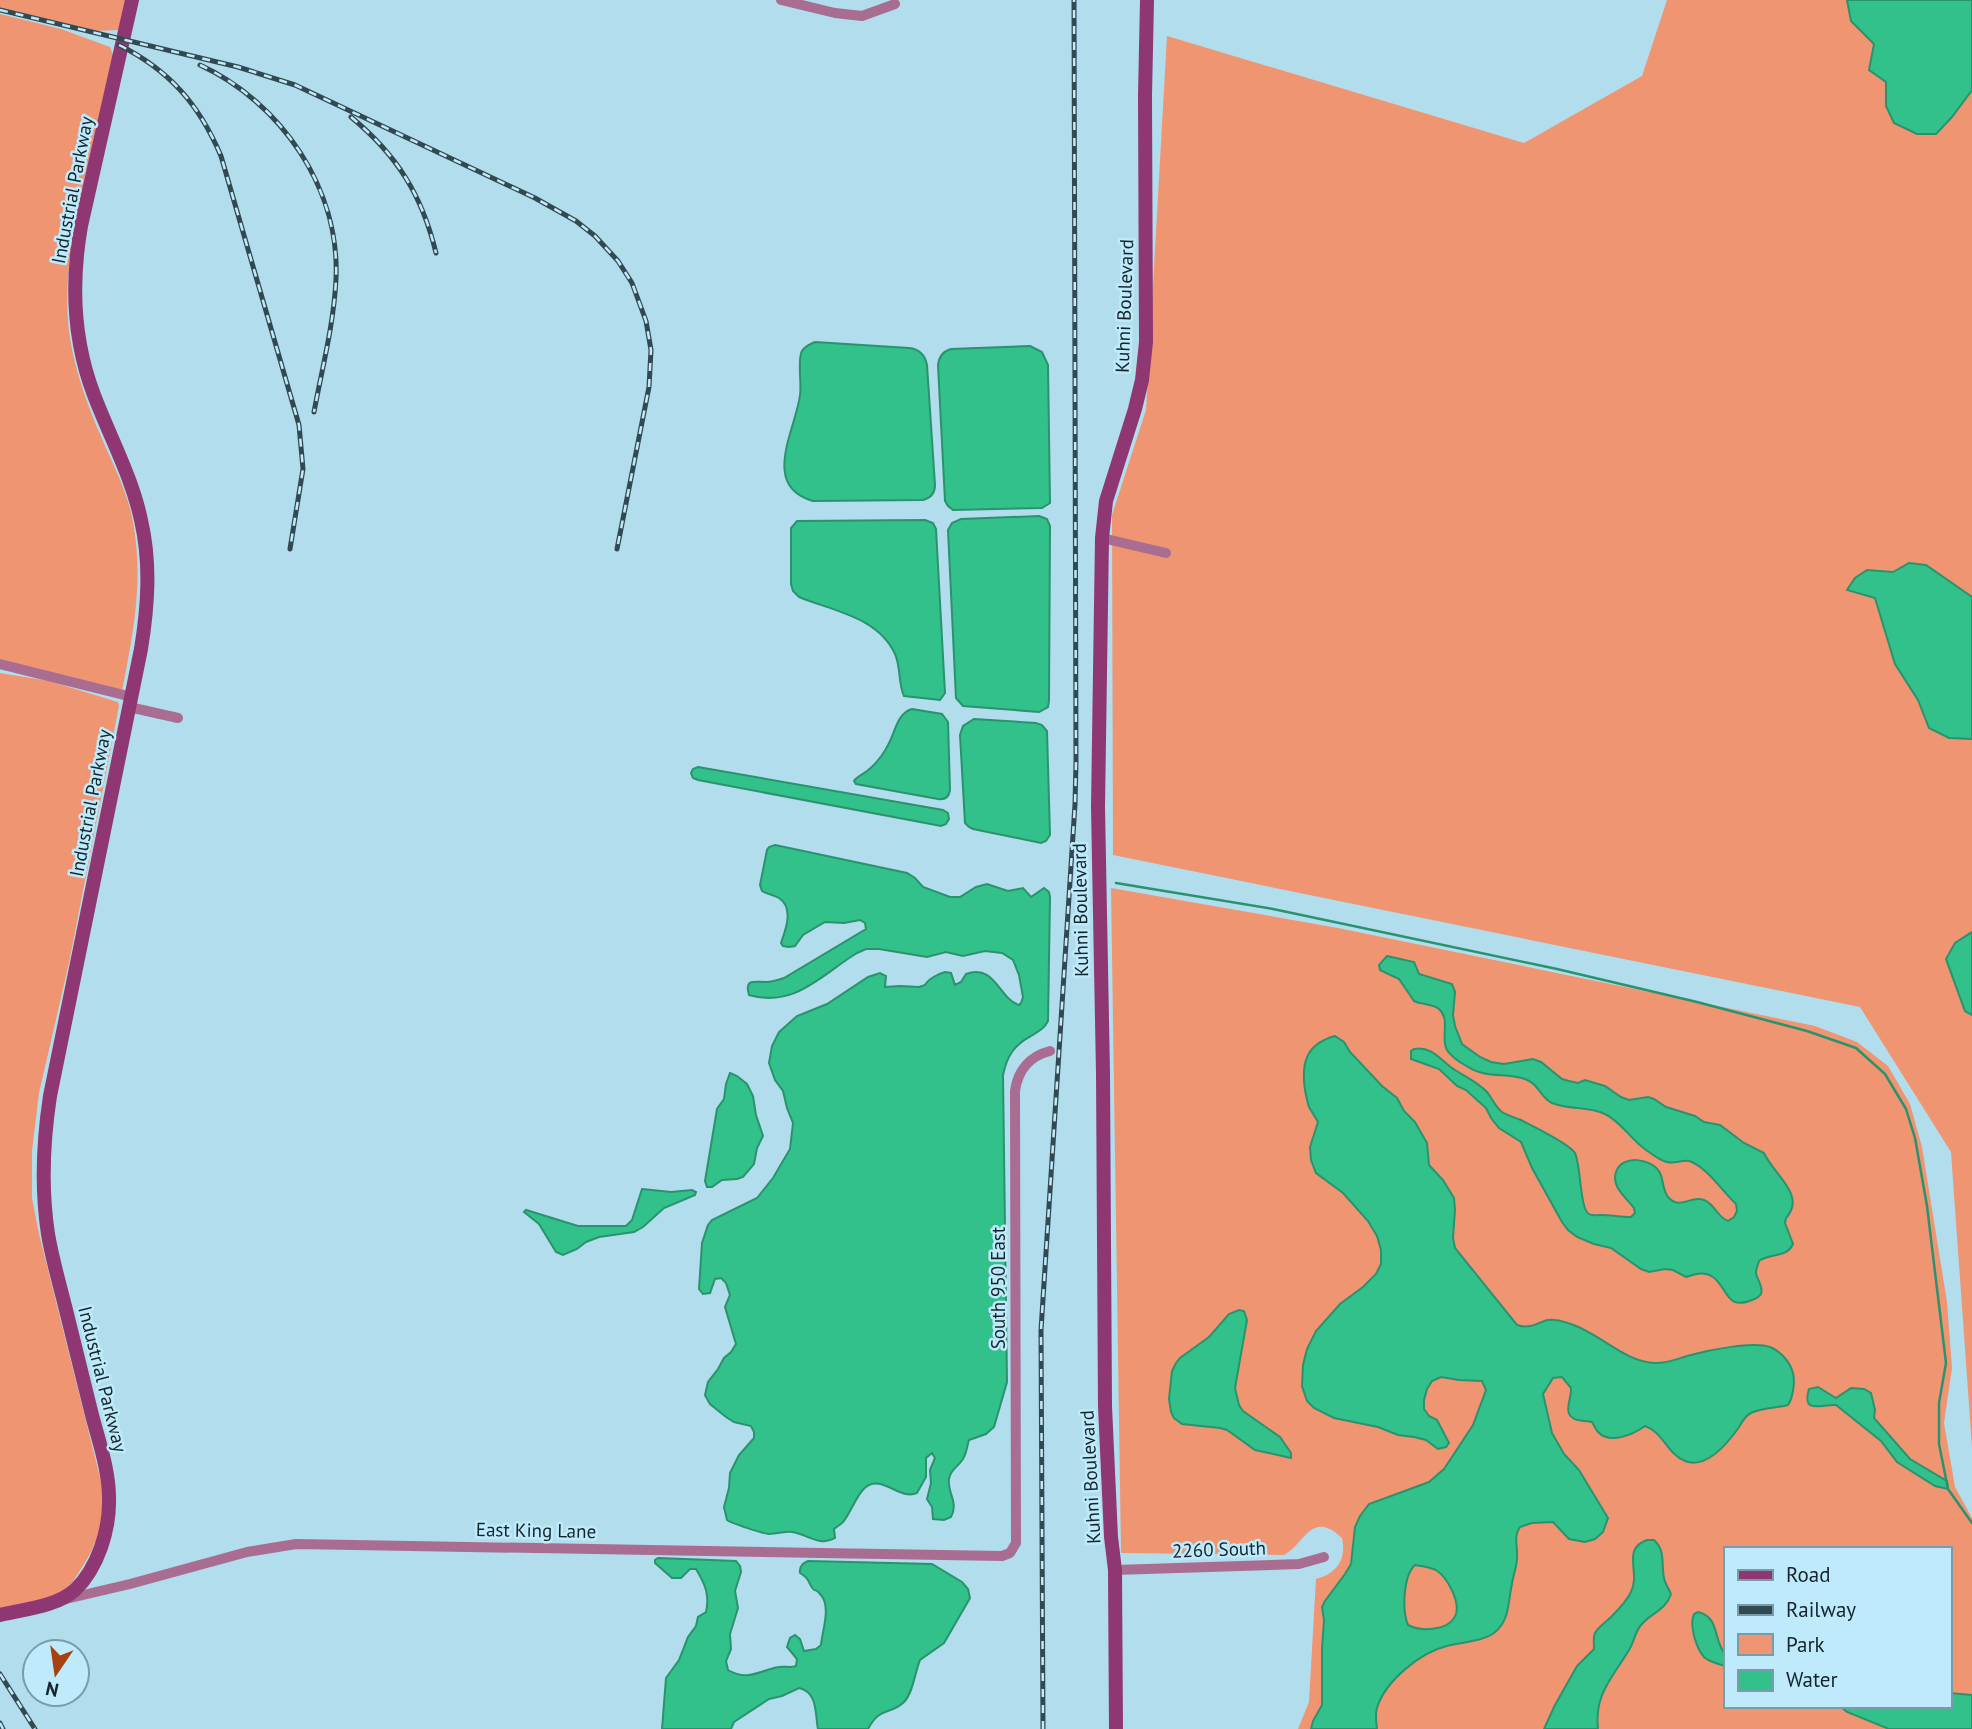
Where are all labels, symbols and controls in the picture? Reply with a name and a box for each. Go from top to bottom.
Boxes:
street label: Industrial Parkway [46,114,98,266]
street label: Kuhni Boulevard [1110,239,1138,373]
street label: Industrial Parkway [64,727,116,879]
street label: Kuhni Boulevard [1067,843,1093,977]
street label: South 950 East [986,1226,1010,1349]
street label: Industrial Parkway [73,1304,133,1455]
street label: Kuhni Boulevard [1075,1410,1105,1544]
street label: East King Lane [476,1517,596,1543]
street label: 2260 South [1172,1535,1266,1563]
legend [1724,1547,1951,1708]
text: Road [1786,1561,1830,1588]
text: Railway [1786,1596,1856,1623]
text: Park [1786,1631,1825,1658]
north arrow [21,1638,91,1708]
text: Water [1786,1666,1838,1693]
text: N [43,1676,61,1703]

